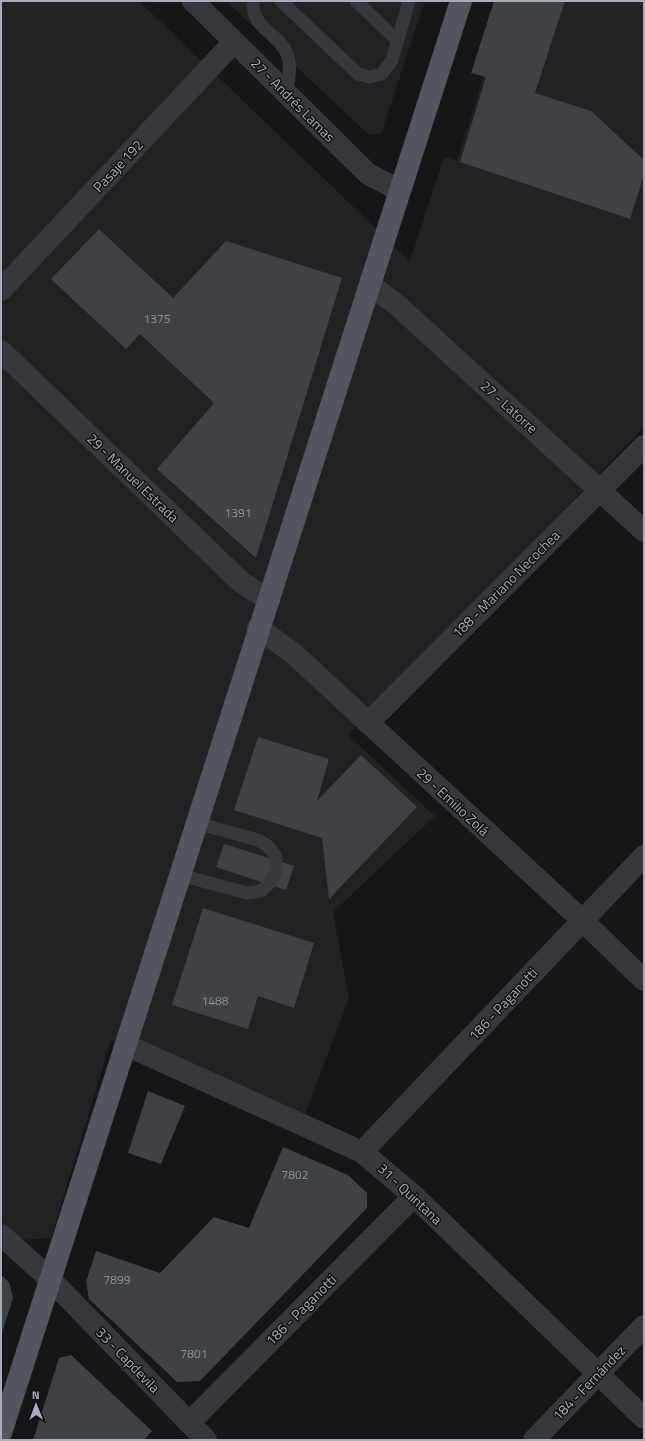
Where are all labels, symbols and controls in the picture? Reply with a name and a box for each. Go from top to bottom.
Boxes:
street label: 27 - Andrés Lamas [246,53,340,147]
street label: Pasaje 192 [88,135,148,197]
house number: 1375 [144,309,171,328]
street label: 27 - Latorre [476,375,543,438]
street label: 29 - Manuel Estrada [83,428,184,527]
house number: 1391 [225,503,251,522]
street label: 188 - Mariano Necochea [447,525,564,642]
street label: 29 - Emilio Zolá [412,762,494,841]
street label: 186 - Paganotti [463,962,542,1045]
house number: 1488 [202,991,229,1010]
street label: 31 - Quintana [373,1158,447,1229]
house number: 7802 [282,1165,308,1184]
street label: 186 - Paganotti [260,1269,341,1350]
house number: 7899 [104,1270,131,1289]
street label: 33 - Capdevila [91,1322,165,1397]
street label: 184 - Fernández [547,1340,630,1425]
house number: 7801 [181,1344,207,1363]
north arrow [16,1385,56,1425]
text: N [32,1387,40,1403]

